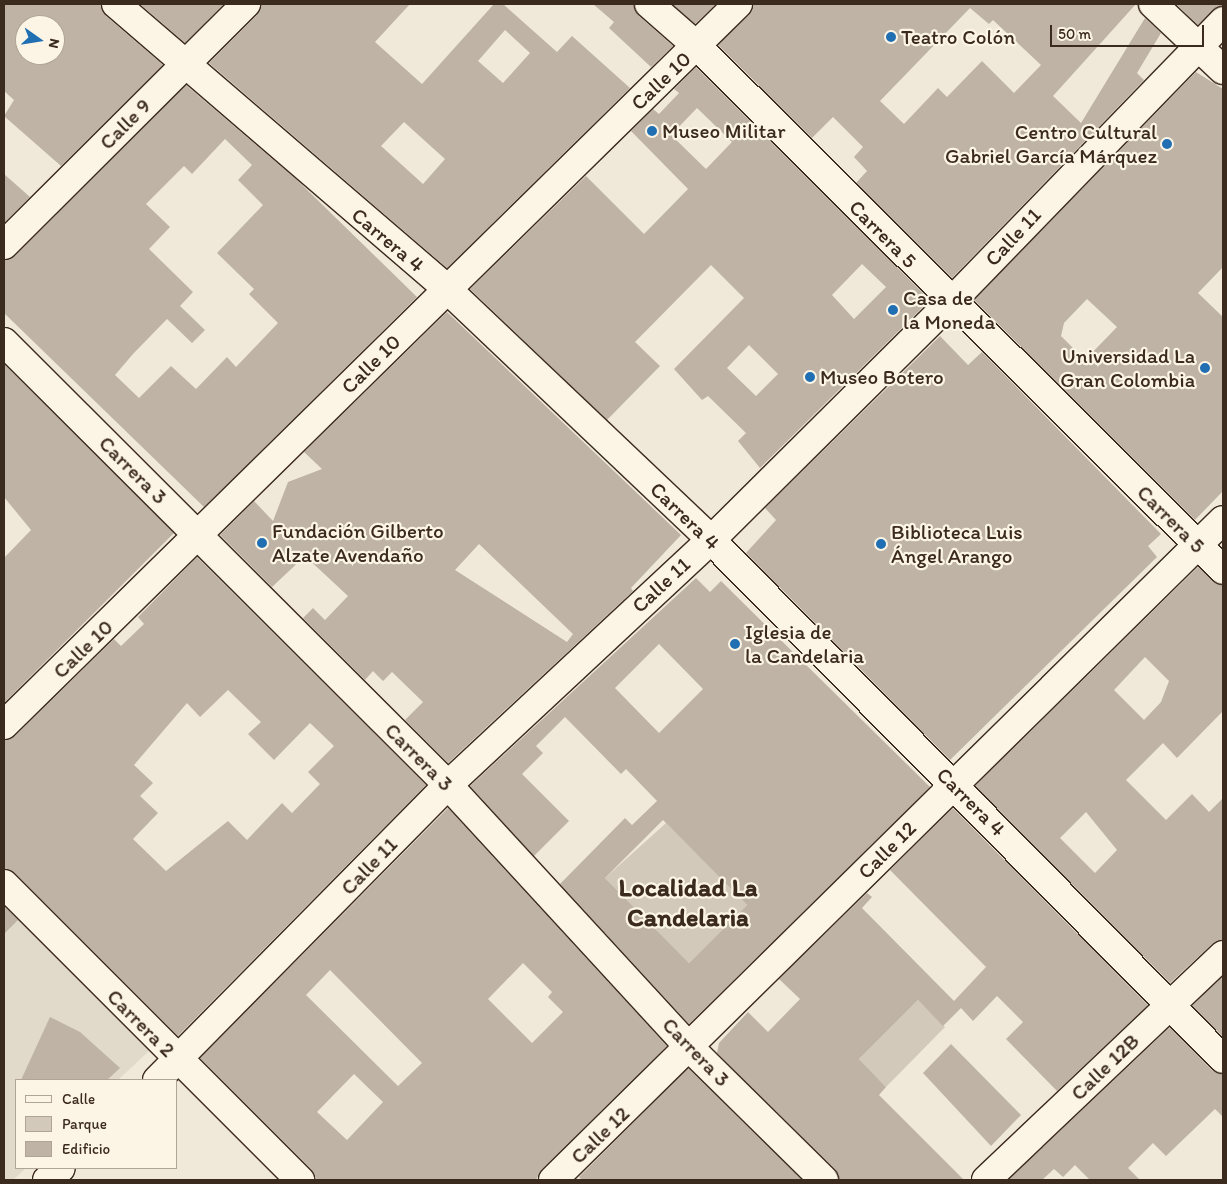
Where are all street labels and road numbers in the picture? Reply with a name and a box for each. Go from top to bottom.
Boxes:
street label: Calle 10 [626,46,696,116]
street label: Calle 9 [94,93,156,155]
street label: Carrera 5 [844,195,922,273]
street label: Carrera 4 [346,202,430,278]
street label: Calle 11 [980,203,1046,271]
street label: Calle 10 [336,329,406,399]
street label: Carrera 3 [94,431,172,509]
street label: Carrera 4 [645,477,725,555]
street label: Carrera 5 [1132,480,1210,558]
street label: Calle 11 [627,552,695,618]
street label: Calle 10 [48,614,118,684]
street label: Carrera 3 [380,718,458,796]
street label: Carrera 4 [931,762,1011,842]
street label: Calle 12 [853,816,921,884]
street label: Calle 11 [335,832,403,900]
street label: Carrera 2 [102,984,180,1062]
street label: Carrera 3 [657,1012,735,1092]
street label: Calle 12B [1066,1028,1144,1106]
street label: Calle 12 [565,1101,635,1169]

